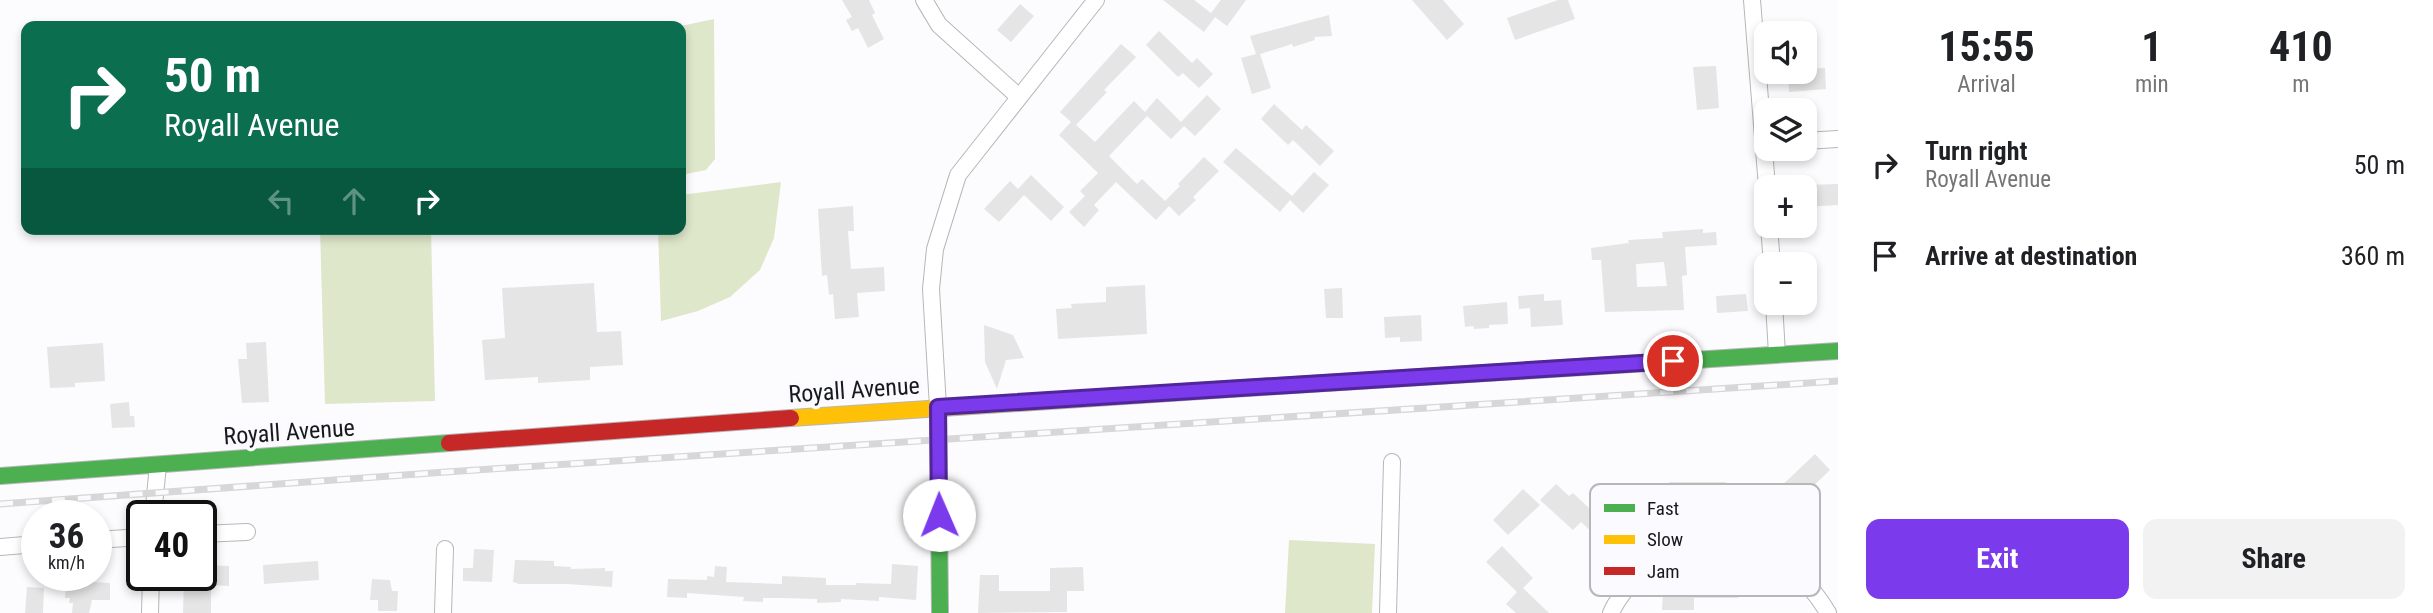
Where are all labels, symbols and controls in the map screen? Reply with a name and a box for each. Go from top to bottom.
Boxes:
map controls [1754,21,1817,315]
button: sound [1754,21,1817,84]
text: 15:55 [1938,22,2035,71]
text: 1 [2141,22,2162,71]
text: 410 [2269,22,2333,71]
text: 50 m [164,47,261,104]
icon: right [49,49,140,140]
text: Arrival [1957,71,2016,98]
text: min [2135,71,2169,98]
text: m [2292,71,2309,98]
button: layers [1754,98,1817,161]
text: Royall Avenue [164,106,339,144]
text: Turn right [1925,136,2027,166]
icon: right [1866,146,1904,184]
text: 50 m [2354,150,2405,180]
text: Royall Avenue [1925,166,2051,193]
button: + [1754,175,1817,238]
icon: left [262,182,300,220]
icon: ahead [335,182,373,220]
icon: right [408,182,446,220]
icon: arrive [1866,237,1904,275]
text: Arrive at destination [1925,241,2137,271]
text: 360 m [2341,241,2405,271]
button: − [1754,252,1817,315]
pin [1643,331,1703,391]
icon: arrive [1654,342,1692,380]
street label: Royall Avenue [787,371,921,409]
street label: Royall Avenue [222,413,356,451]
position arrow [902,478,976,552]
legend [1590,484,1820,596]
text: Fast [1647,497,1679,520]
speed limit sign: 40 [126,500,217,591]
text: 36 [49,516,84,557]
button: Exit [1866,519,2129,599]
button: Share [2143,519,2405,599]
text: Slow [1647,528,1683,551]
text: km/h [48,552,85,573]
text: Jam [1647,560,1680,583]

